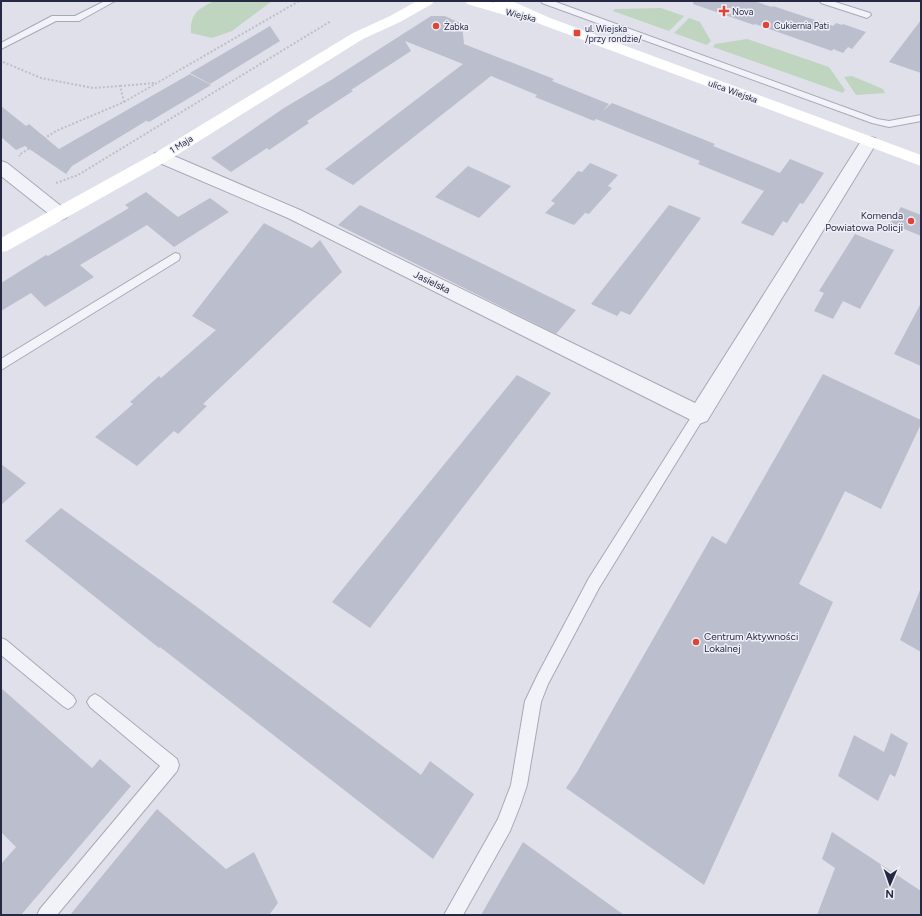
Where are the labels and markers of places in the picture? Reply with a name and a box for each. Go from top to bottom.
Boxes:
marker: Nova [719,6,729,16]
place label: Nova [732,6,754,17]
marker: Cukiernia Pati [761,20,771,30]
place label: Cukiernia Pati [774,20,829,31]
marker: Żabka [431,21,441,31]
place label: Żabka [444,21,469,32]
place label: ul. Wiejska /przy rondzie/ [585,23,642,44]
marker: ul. Wiejska /przy rondzie/ [572,28,582,38]
place label: Komenda Powiatowa Policji [825,209,903,234]
marker: Komenda Powiatowa Policji [906,216,916,226]
place label: Centrum Aktywności Lokalnej [704,630,798,655]
marker: Centrum Aktywności Lokalnej [691,637,701,647]

